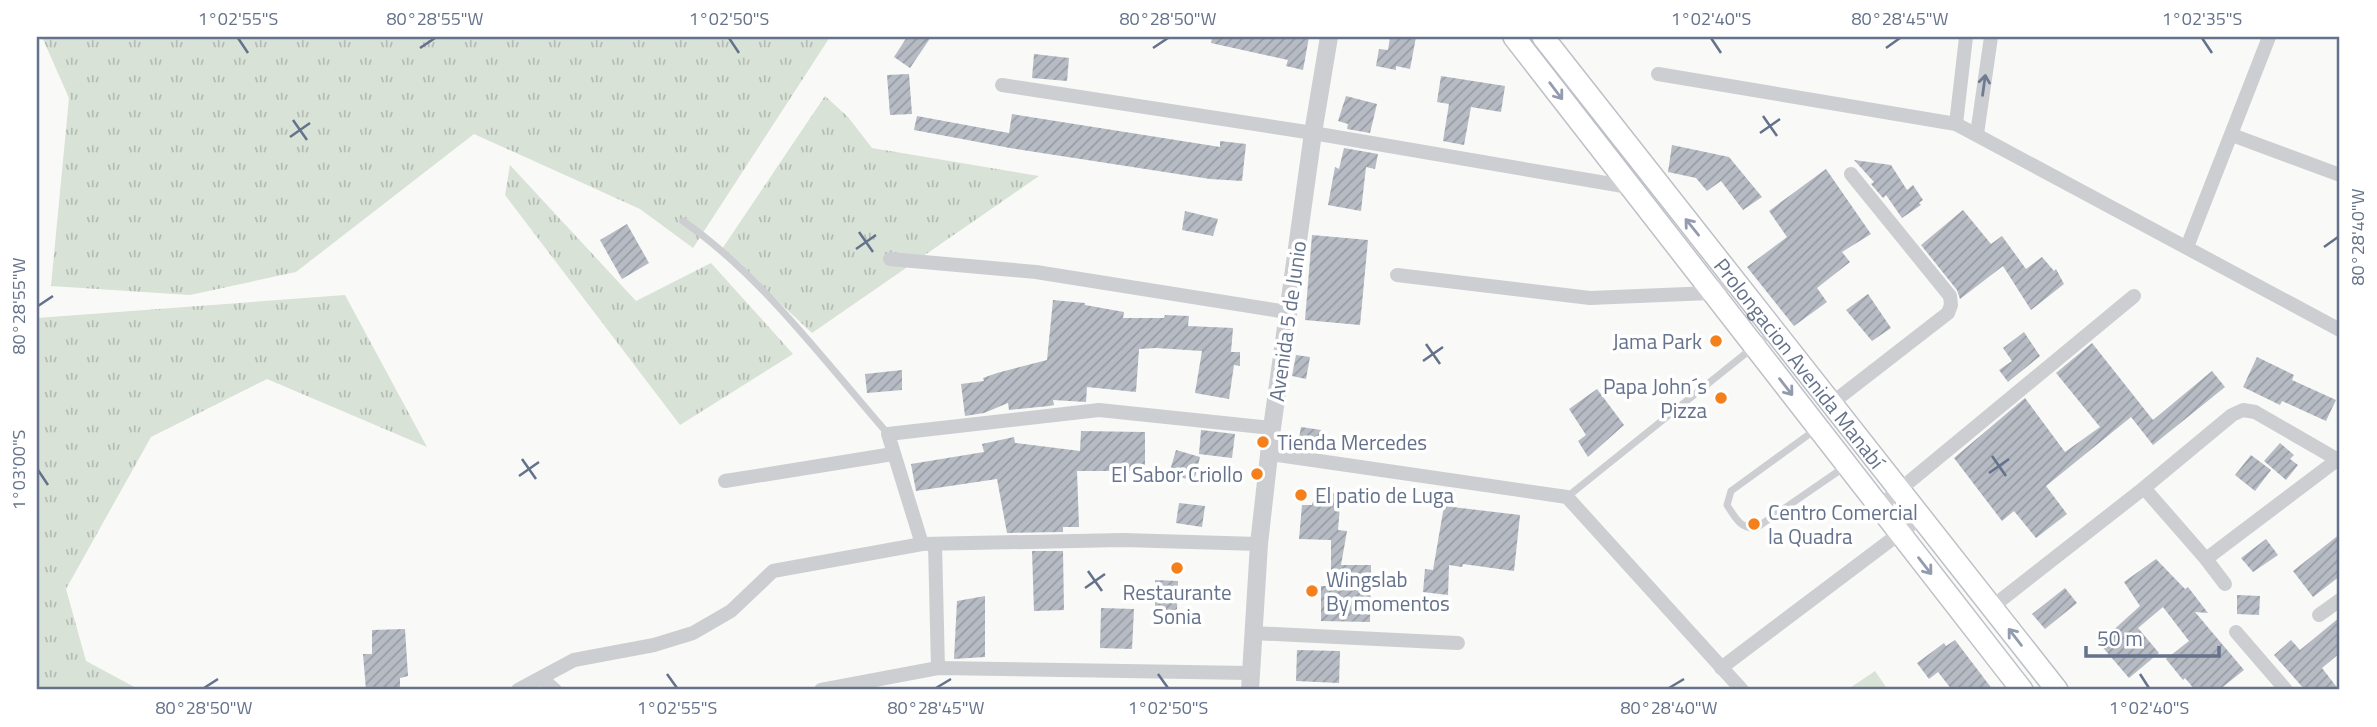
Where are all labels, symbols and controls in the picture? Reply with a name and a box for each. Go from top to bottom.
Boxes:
text: 1°02'55"S [198,5,278,32]
text: 80°28'55"W [387,5,484,32]
text: 1°02'50"S [689,5,769,32]
text: 80°28'50"W [1120,5,1217,32]
text: 1°02'40"S [1671,5,1751,32]
text: 80°28'45"W [1852,5,1949,32]
text: 1°02'35"S [2162,5,2242,32]
one-way arrow [1978,75,1991,97]
one-way arrow [1548,81,1563,100]
text: 80°28'40"W [2344,188,2371,285]
one-way arrow [1684,219,1700,237]
street label: Avenida 5 de Junio [1260,239,1314,403]
street label: Prolongacion Avenida Manabí [1707,251,1894,476]
text: 80°28'55"W [5,257,32,354]
place label: Jama Park [1613,325,1702,357]
marker: Jama Park [1708,333,1724,349]
place label: Papa John´s Pizza [1603,370,1707,426]
one-way arrow [1778,377,1793,395]
marker: Papa John´s Pizza [1713,390,1729,406]
place label: Tienda Mercedes [1277,426,1427,458]
text: 1°03'00"S [5,430,32,510]
marker: Tienda Mercedes [1255,434,1271,450]
place label: El Sabor Criollo [1111,458,1243,490]
marker: El Sabor Criollo [1249,466,1265,482]
place label: El patio de Luga [1315,479,1455,511]
marker: El patio de Luga [1293,487,1309,503]
place label: Centro Comercial la Quadra [1768,496,1918,552]
marker: Centro Comercial la Quadra [1746,516,1762,532]
one-way arrow [1918,556,1933,575]
marker: Restaurante Sonia [1169,560,1185,576]
place label: Wingslab By momentos [1326,563,1450,619]
place label: Restaurante Sonia [1122,576,1232,632]
marker: Wingslab By momentos [1304,583,1320,599]
scale bar [2086,615,2220,659]
text: 50 m [2097,622,2143,654]
one-way arrow [2007,628,2022,646]
text: 80°28'50"W [156,694,253,721]
text: 1°02'55"S [637,694,717,721]
text: 80°28'45"W [888,694,985,721]
text: 1°02'50"S [1128,694,1208,721]
text: 80°28'40"W [1621,694,1718,721]
text: 1°02'40"S [2109,694,2189,721]

